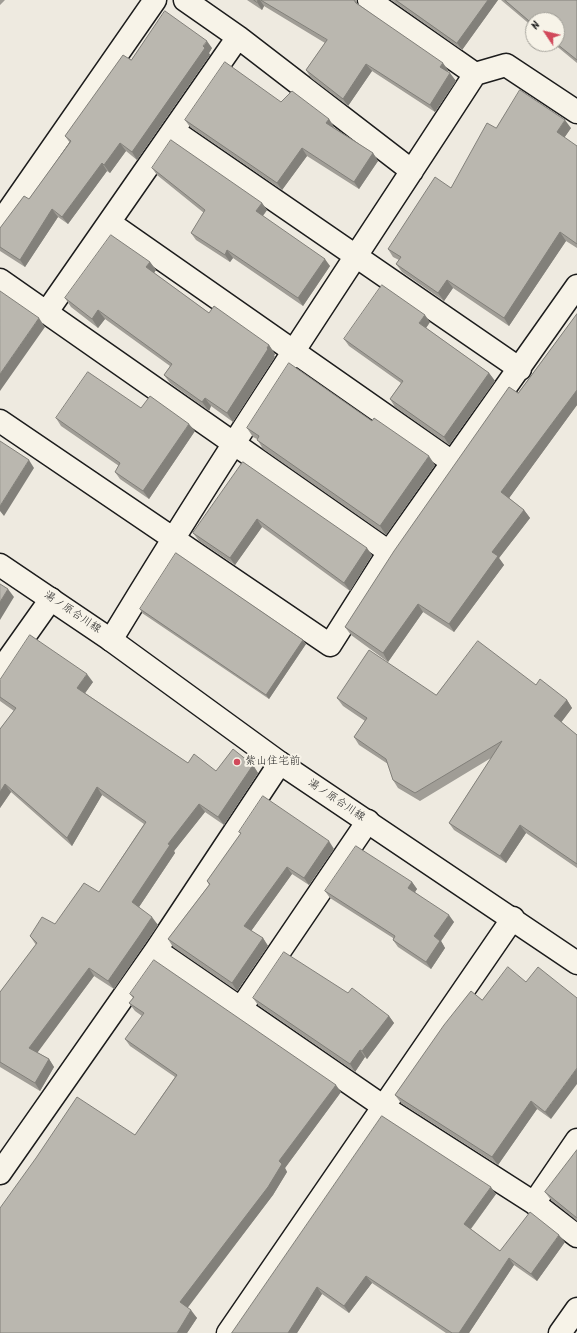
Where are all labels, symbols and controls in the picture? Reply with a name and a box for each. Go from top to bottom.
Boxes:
north arrow [525,12,565,52]
text: N [527,18,545,34]
street label: 湯ノ原合川線 [41,589,103,637]
place label: 紫山住宅前 [245,755,300,769]
marker: 紫山住宅前 [232,757,242,767]
street label: 湯ノ原合川線 [305,777,367,825]

